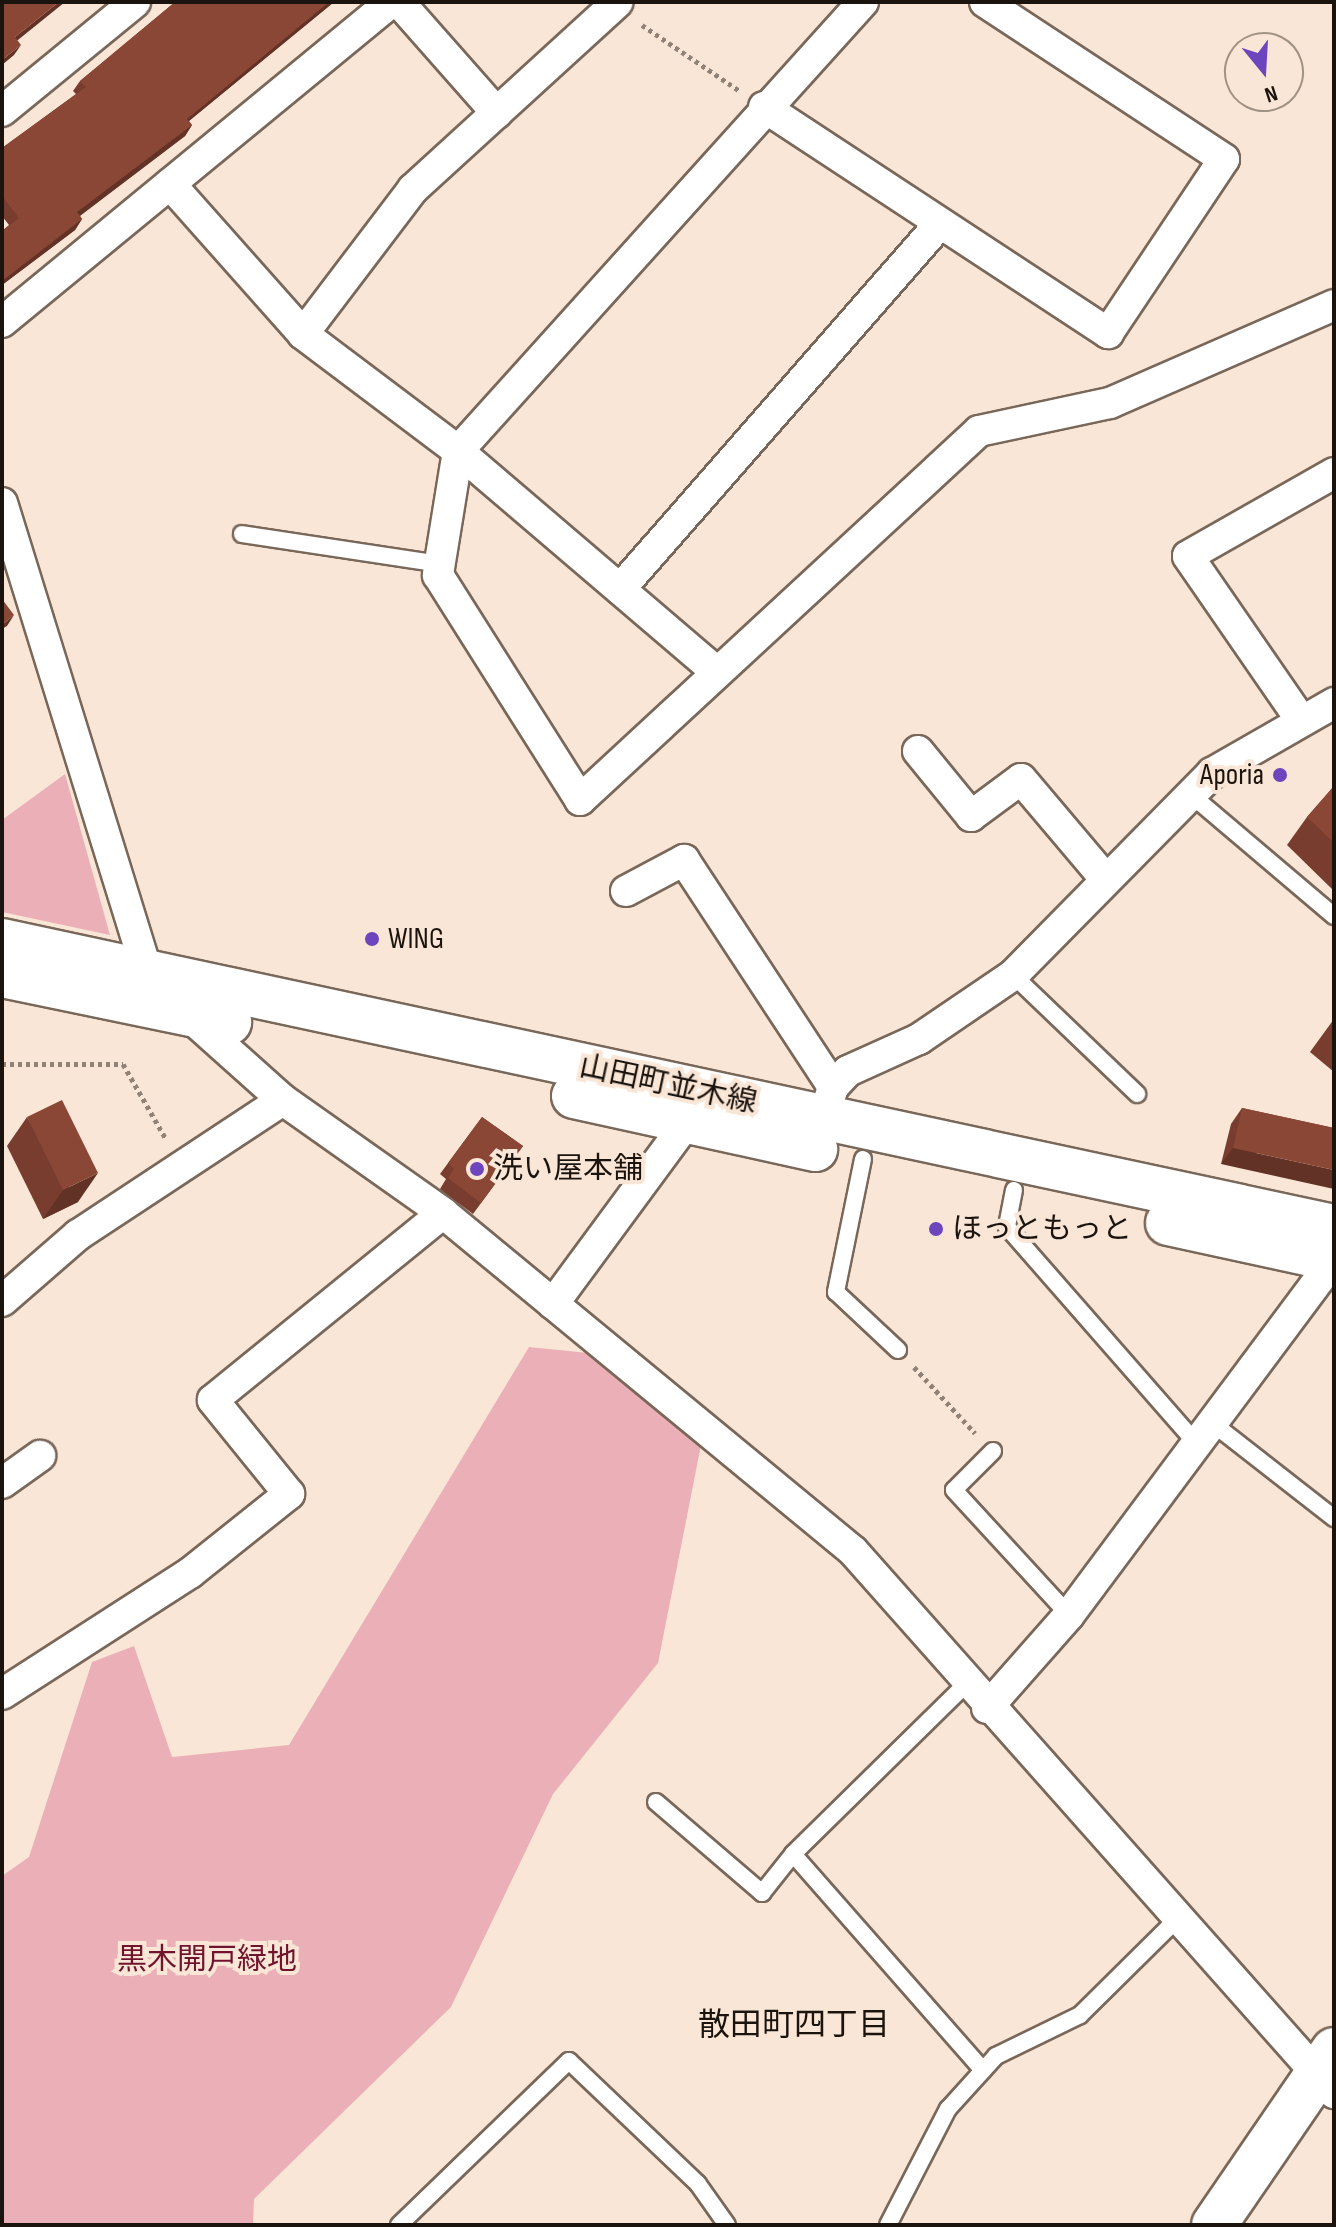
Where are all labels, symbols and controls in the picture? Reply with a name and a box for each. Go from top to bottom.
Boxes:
north arrow [1224,32,1304,112]
text: N [1261,79,1281,108]
place label: Aporia [1200,757,1264,793]
marker: Aporia [1271,766,1289,784]
place label: WING [388,921,444,957]
marker: WING [363,930,381,948]
street label: 山田町並木線 [576,1049,760,1121]
place label: 洗い屋本舗 [493,1151,643,1187]
marker: 洗い屋本舗 [468,1160,486,1178]
place label: ほっともっと [952,1211,1132,1247]
marker: ほっともっと [927,1220,945,1238]
park label: 黒木開戸緑地 [117,1942,297,1978]
district label: 散田町四丁目 [698,2007,890,2045]

